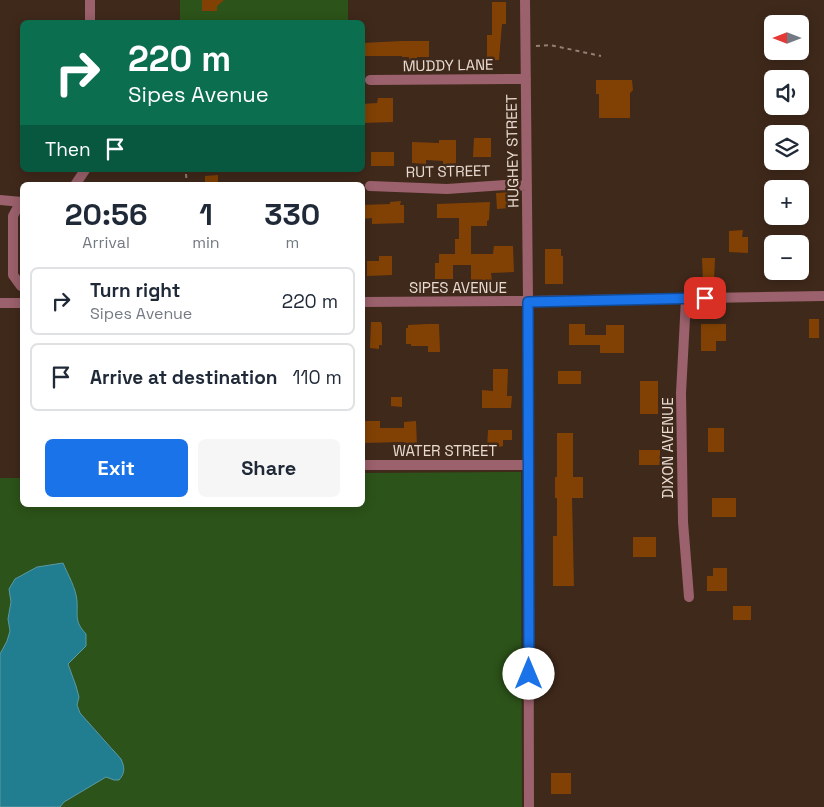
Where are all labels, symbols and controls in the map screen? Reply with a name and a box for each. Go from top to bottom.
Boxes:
north arrow [764,15,809,60]
map controls [764,15,809,280]
text: 220 m [128,37,231,81]
icon: right [45,40,110,105]
street label: MUDDY LANE [402,55,494,75]
button: sound [764,70,809,115]
text: Sipes Avenue [128,80,269,108]
street label: HUGHEY STREET [502,94,522,208]
button: layers [764,125,809,170]
icon: arrive [101,135,129,163]
text: Then [45,137,91,162]
street label: RUT STREET [406,161,491,181]
button: + [764,180,809,225]
text: 20:56 [65,195,147,234]
text: 1 [199,195,213,234]
text: 330 [264,195,320,234]
text: Arrival [82,232,130,253]
text: min [192,232,220,253]
text: m [285,232,299,253]
button: − [764,235,809,280]
pin [684,277,726,319]
text: Turn right [90,278,180,303]
street label: SIPES AVENUE [409,278,507,297]
icon: arrive [691,284,719,312]
icon: right [47,287,75,315]
text: 220 m [282,289,338,314]
text: Sipes Avenue [90,303,192,324]
icon: arrive [47,363,75,391]
text: Arrive at destination [90,365,278,390]
text: 110 m [293,365,342,390]
street label: DIXON AVENUE [658,397,677,499]
button: Exit [45,439,188,497]
button: Share [198,439,340,497]
street label: WATER STREET [393,441,497,460]
position arrow [502,647,554,699]

